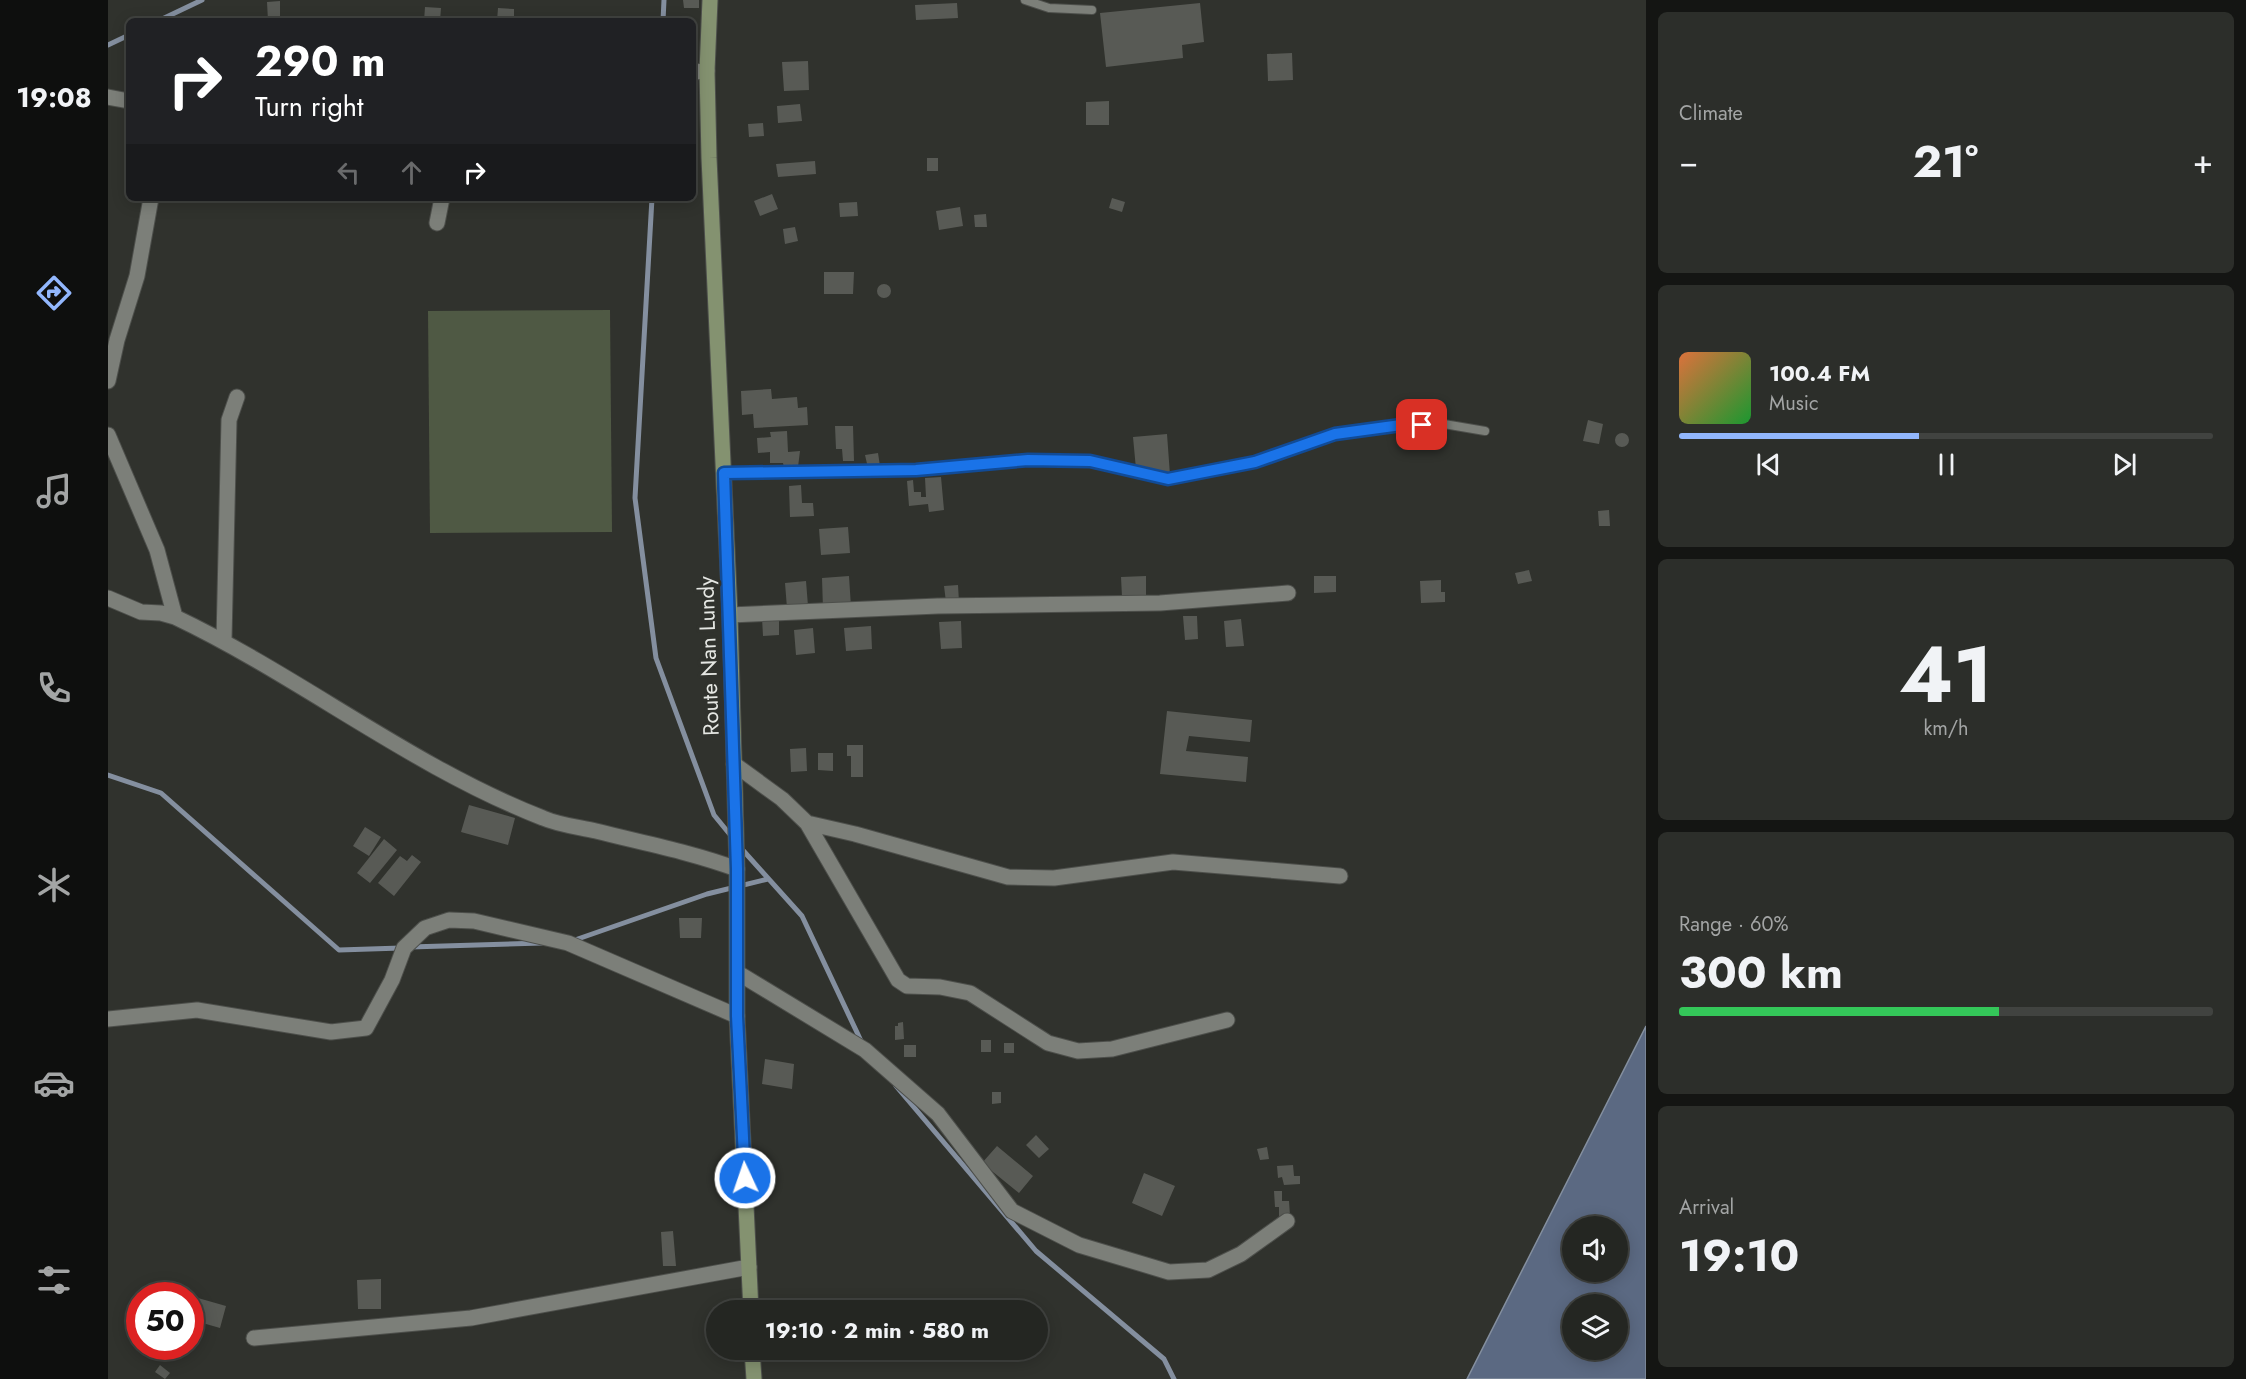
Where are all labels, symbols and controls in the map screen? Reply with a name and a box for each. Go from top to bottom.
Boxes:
text: 290 m [255,31,386,92]
icon: right [156,42,234,120]
text: 19:08 [16,78,92,117]
text: Turn right [255,87,363,126]
text: Climate [1679,99,1743,128]
text: 21° [1913,129,1978,194]
text: − [1679,138,1698,185]
text: + [2193,138,2213,185]
icon: left [332,156,365,189]
icon: ahead [395,156,428,189]
icon: right [458,156,491,189]
icon: directions [33,272,75,314]
text: 100.4 FM [1769,357,1870,389]
text: Music [1769,389,1819,418]
pin [1396,399,1447,450]
icon: arrive [1405,408,1438,441]
icon: previous [1752,448,1785,481]
icon: pause [1930,448,1963,481]
icon: next [2108,448,2141,481]
icon: music [33,470,75,512]
street label: Route Nan Lundy [689,575,727,736]
text: 41 [1899,619,1993,731]
icon: phone [33,667,75,709]
text: km/h [1923,714,1969,743]
icon: climate [33,864,75,906]
text: Range · 60% [1679,910,1789,939]
text: 300 km [1679,940,1843,1005]
icon: car [33,1062,75,1104]
position arrow [713,1146,777,1210]
text: Arrival [1679,1193,1734,1222]
map controls [1562,1216,1628,1360]
button: sound [1562,1216,1628,1282]
text: 19:10 [1679,1223,1799,1288]
icon: filters [33,1259,75,1301]
speed limit sign: 50 [126,1282,204,1360]
button: layers [1562,1294,1628,1360]
text: 19:10 · 2 min · 580 m [765,1314,989,1346]

